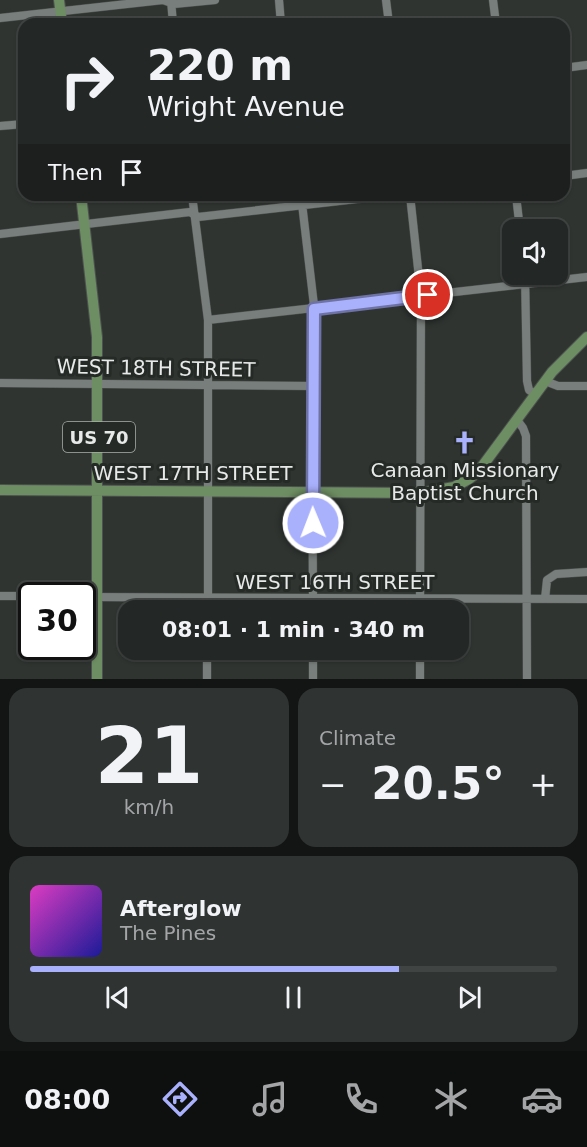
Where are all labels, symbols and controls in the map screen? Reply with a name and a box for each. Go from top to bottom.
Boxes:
text: 220 m [147,41,293,90]
icon: right [48,42,126,120]
text: Wright Avenue [147,91,345,122]
icon: arrive [115,156,148,189]
text: Then [48,160,103,185]
map controls [502,219,568,285]
button: sound [502,219,568,285]
pin [402,269,453,320]
icon: arrive [411,278,444,311]
street label: WEST 18TH STREET [56,354,256,382]
road number: US 70 [63,422,135,452]
church icon: Canaan Missionary Baptist Church [452,429,478,455]
place label: Canaan Missionary Baptist Church [371,458,560,505]
street label: WEST 17TH STREET [93,461,293,485]
position arrow [281,491,345,555]
street label: WEST 16TH STREET [235,570,435,594]
speed limit sign: 30 [18,582,96,660]
text: 08:01 · 1 min · 340 m [162,617,425,642]
text: 21 [95,711,203,801]
text: Climate [319,726,396,750]
text: 20.5° [371,757,505,810]
text: − [319,765,347,804]
text: + [529,765,557,804]
text: km/h [124,795,174,819]
text: Afterglow [120,896,242,921]
text: The Pines [120,921,216,945]
icon: previous [101,981,134,1014]
icon: pause [277,981,310,1014]
icon: next [453,981,486,1014]
icon: directions [159,1078,201,1120]
icon: music [249,1078,291,1120]
icon: phone [340,1078,382,1120]
icon: climate [430,1078,472,1120]
icon: car [521,1078,563,1120]
text: 08:00 [24,1084,110,1115]

